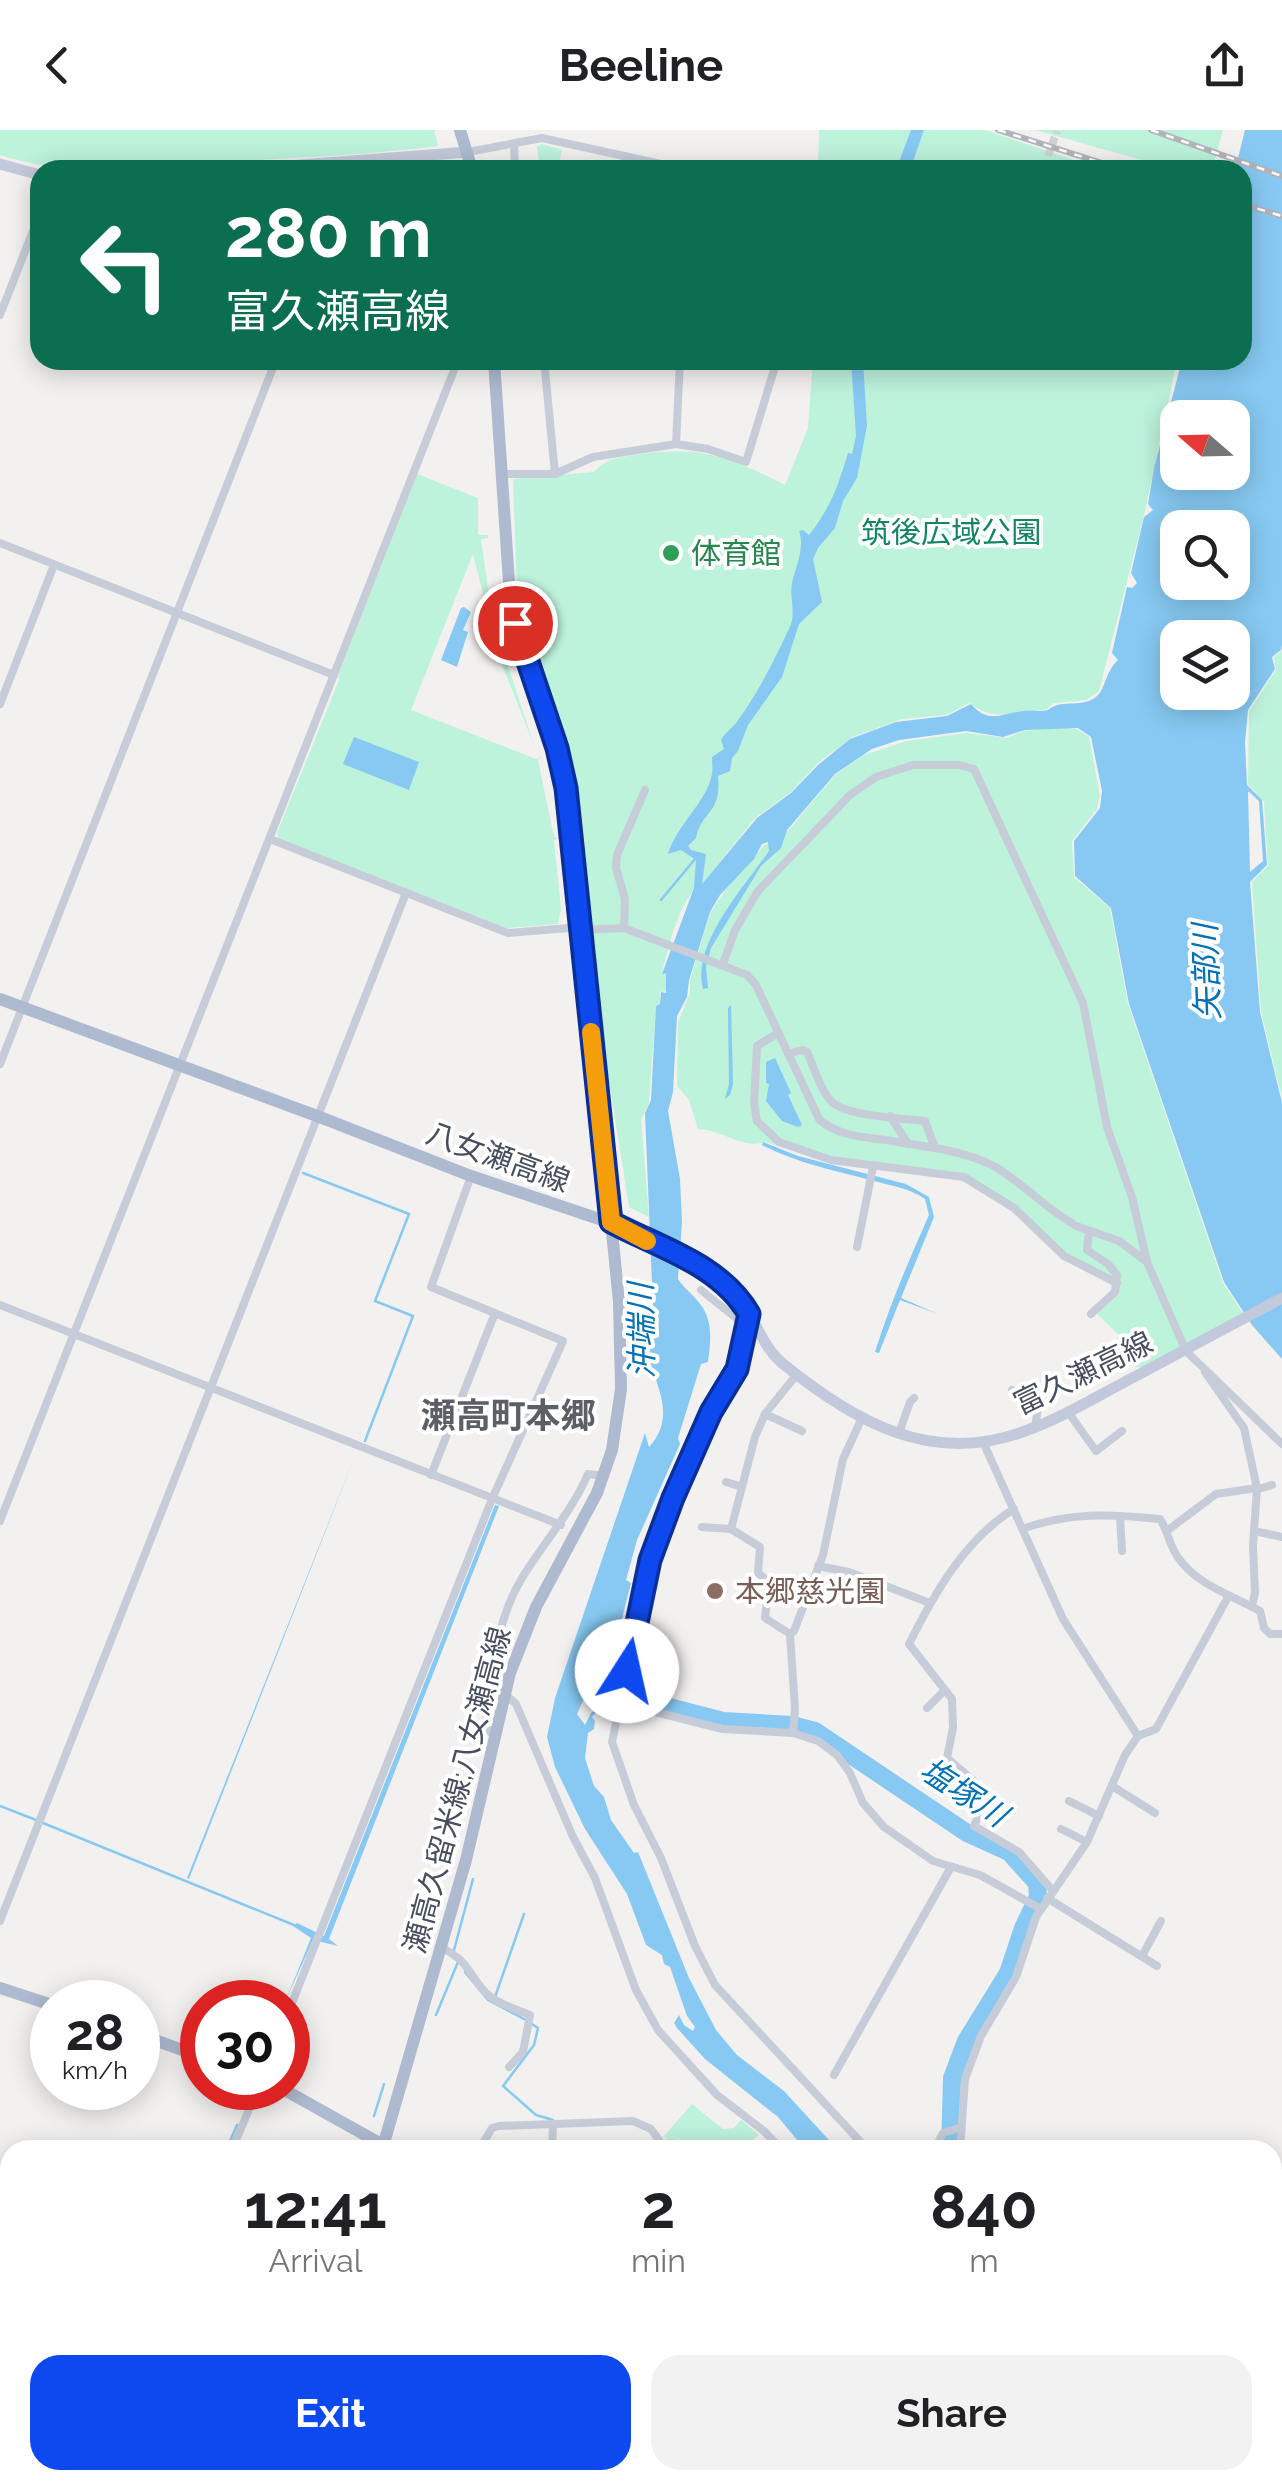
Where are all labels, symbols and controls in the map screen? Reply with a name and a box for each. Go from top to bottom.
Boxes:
icon: back [30,38,85,93]
icon: share [1197,38,1252,93]
text: Beeline [559,39,723,92]
text: 280 m [225,191,432,273]
icon: left [60,200,190,330]
text: 富久瀬高線 [225,285,450,338]
north arrow [1160,400,1250,490]
map controls [1160,400,1250,710]
button: search [1160,510,1250,600]
park label: 筑後広域公園 [861,515,1041,550]
place label: 体育館 [691,536,781,571]
marker: 体育館 [660,542,682,564]
pin [473,581,558,666]
icon: arrive [488,596,543,651]
button: layers [1160,620,1250,710]
water label: 矢部川 [1186,920,1226,1021]
street label: 八女瀬高線 [422,1115,574,1199]
water label: 沖端川 [622,1280,660,1379]
street label: 富久瀬高線 [1008,1324,1158,1422]
district label: 瀬高町本郷 [420,1395,596,1436]
place label: 本郷慈光園 [735,1574,885,1609]
marker: 本郷慈光園 [704,1580,726,1602]
position arrow [575,1619,679,1723]
street label: 瀬高久留米線;八女瀬高線 [397,1623,517,1957]
water label: 塩塚川 [914,1750,1017,1835]
speed limit sign: 30 [180,1980,310,2110]
text: 28 [66,2003,124,2062]
text: km/h [62,2055,128,2085]
text: 12:41 [244,2172,387,2242]
text: 2 [641,2172,675,2242]
text: 840 [930,2172,1038,2242]
text: Arrival [269,2242,362,2279]
text: min [631,2242,686,2279]
text: m [969,2242,999,2279]
button: Exit [30,2355,631,2470]
button: Share [651,2355,1252,2470]

